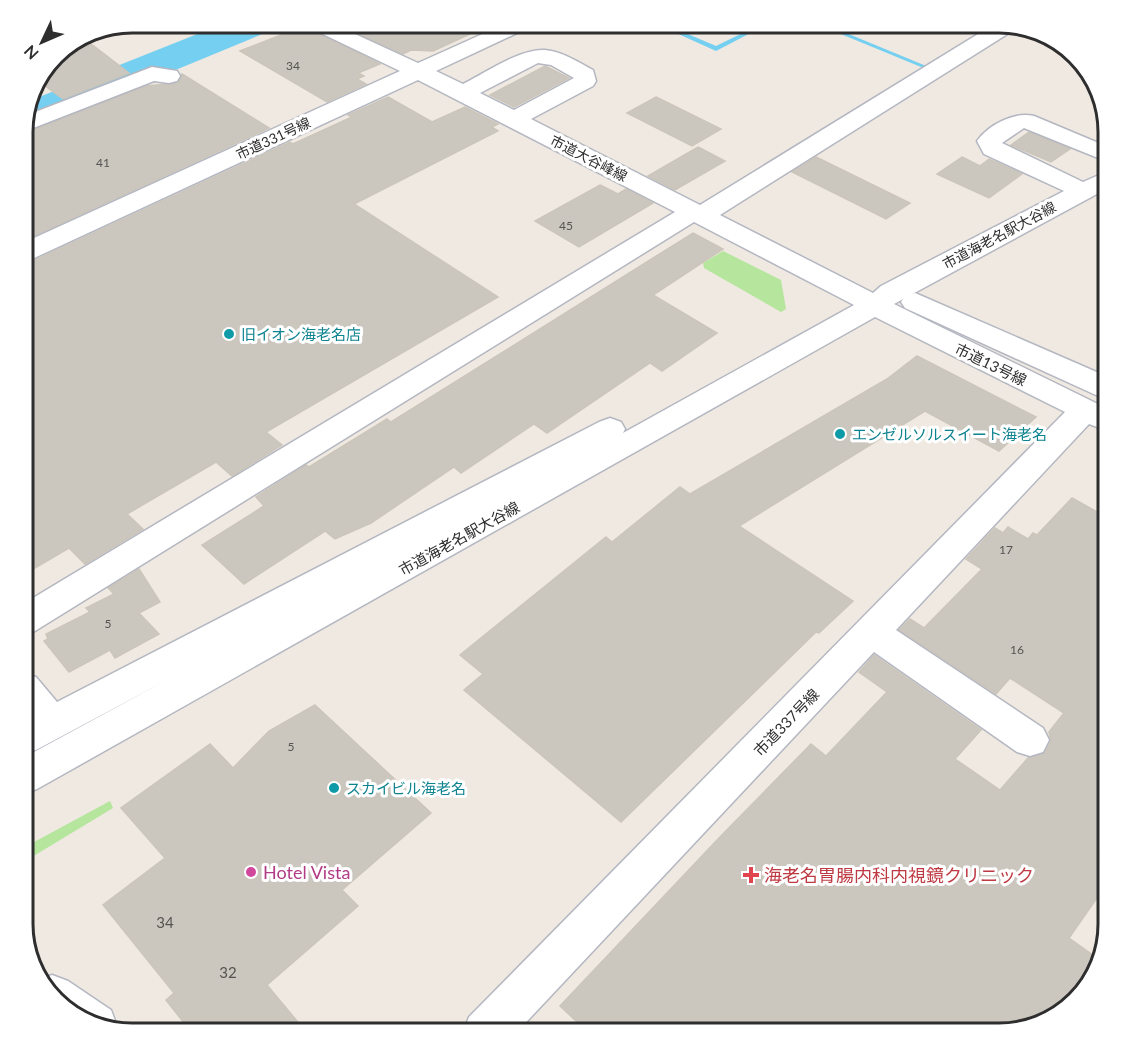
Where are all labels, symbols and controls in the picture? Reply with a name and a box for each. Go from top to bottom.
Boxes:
north arrow [12,12,72,72]
text: N [20,42,42,64]
house number: 34 [286,58,300,73]
street label: 市道331号線 [233,113,313,163]
street label: 市道大谷峰線 [548,131,630,185]
house number: 41 [96,155,110,170]
street label: 市道海老名駅大谷線 [939,198,1059,272]
house number: 45 [559,218,573,233]
place label: 旧イオン海老名店 [241,325,361,343]
marker: 旧イオン海老名店 [222,327,236,341]
street label: 市道13号線 [952,339,1030,389]
place label: エンゼルソルスイート海老名 [852,425,1047,443]
marker: エンゼルソルスイート海老名 [833,427,847,441]
street label: 市道海老名駅大谷線 [396,497,522,579]
house number: 17 [999,542,1013,557]
house number: 5 [105,616,112,631]
house number: 16 [1010,642,1024,657]
street label: 市道337号線 [750,685,822,759]
house number: 5 [288,739,295,754]
place label: スカイビル海老名 [346,779,466,797]
marker: スカイビル海老名 [327,781,341,795]
place label: Hotel Vista [263,861,350,883]
place label: 海老名胃腸内科内視鏡クリニック [764,864,1034,886]
marker: Hotel Vista [244,865,258,879]
marker: 海老名胃腸内科内視鏡クリニック [742,866,760,884]
house number: 34 [156,913,174,931]
house number: 32 [219,963,237,981]

